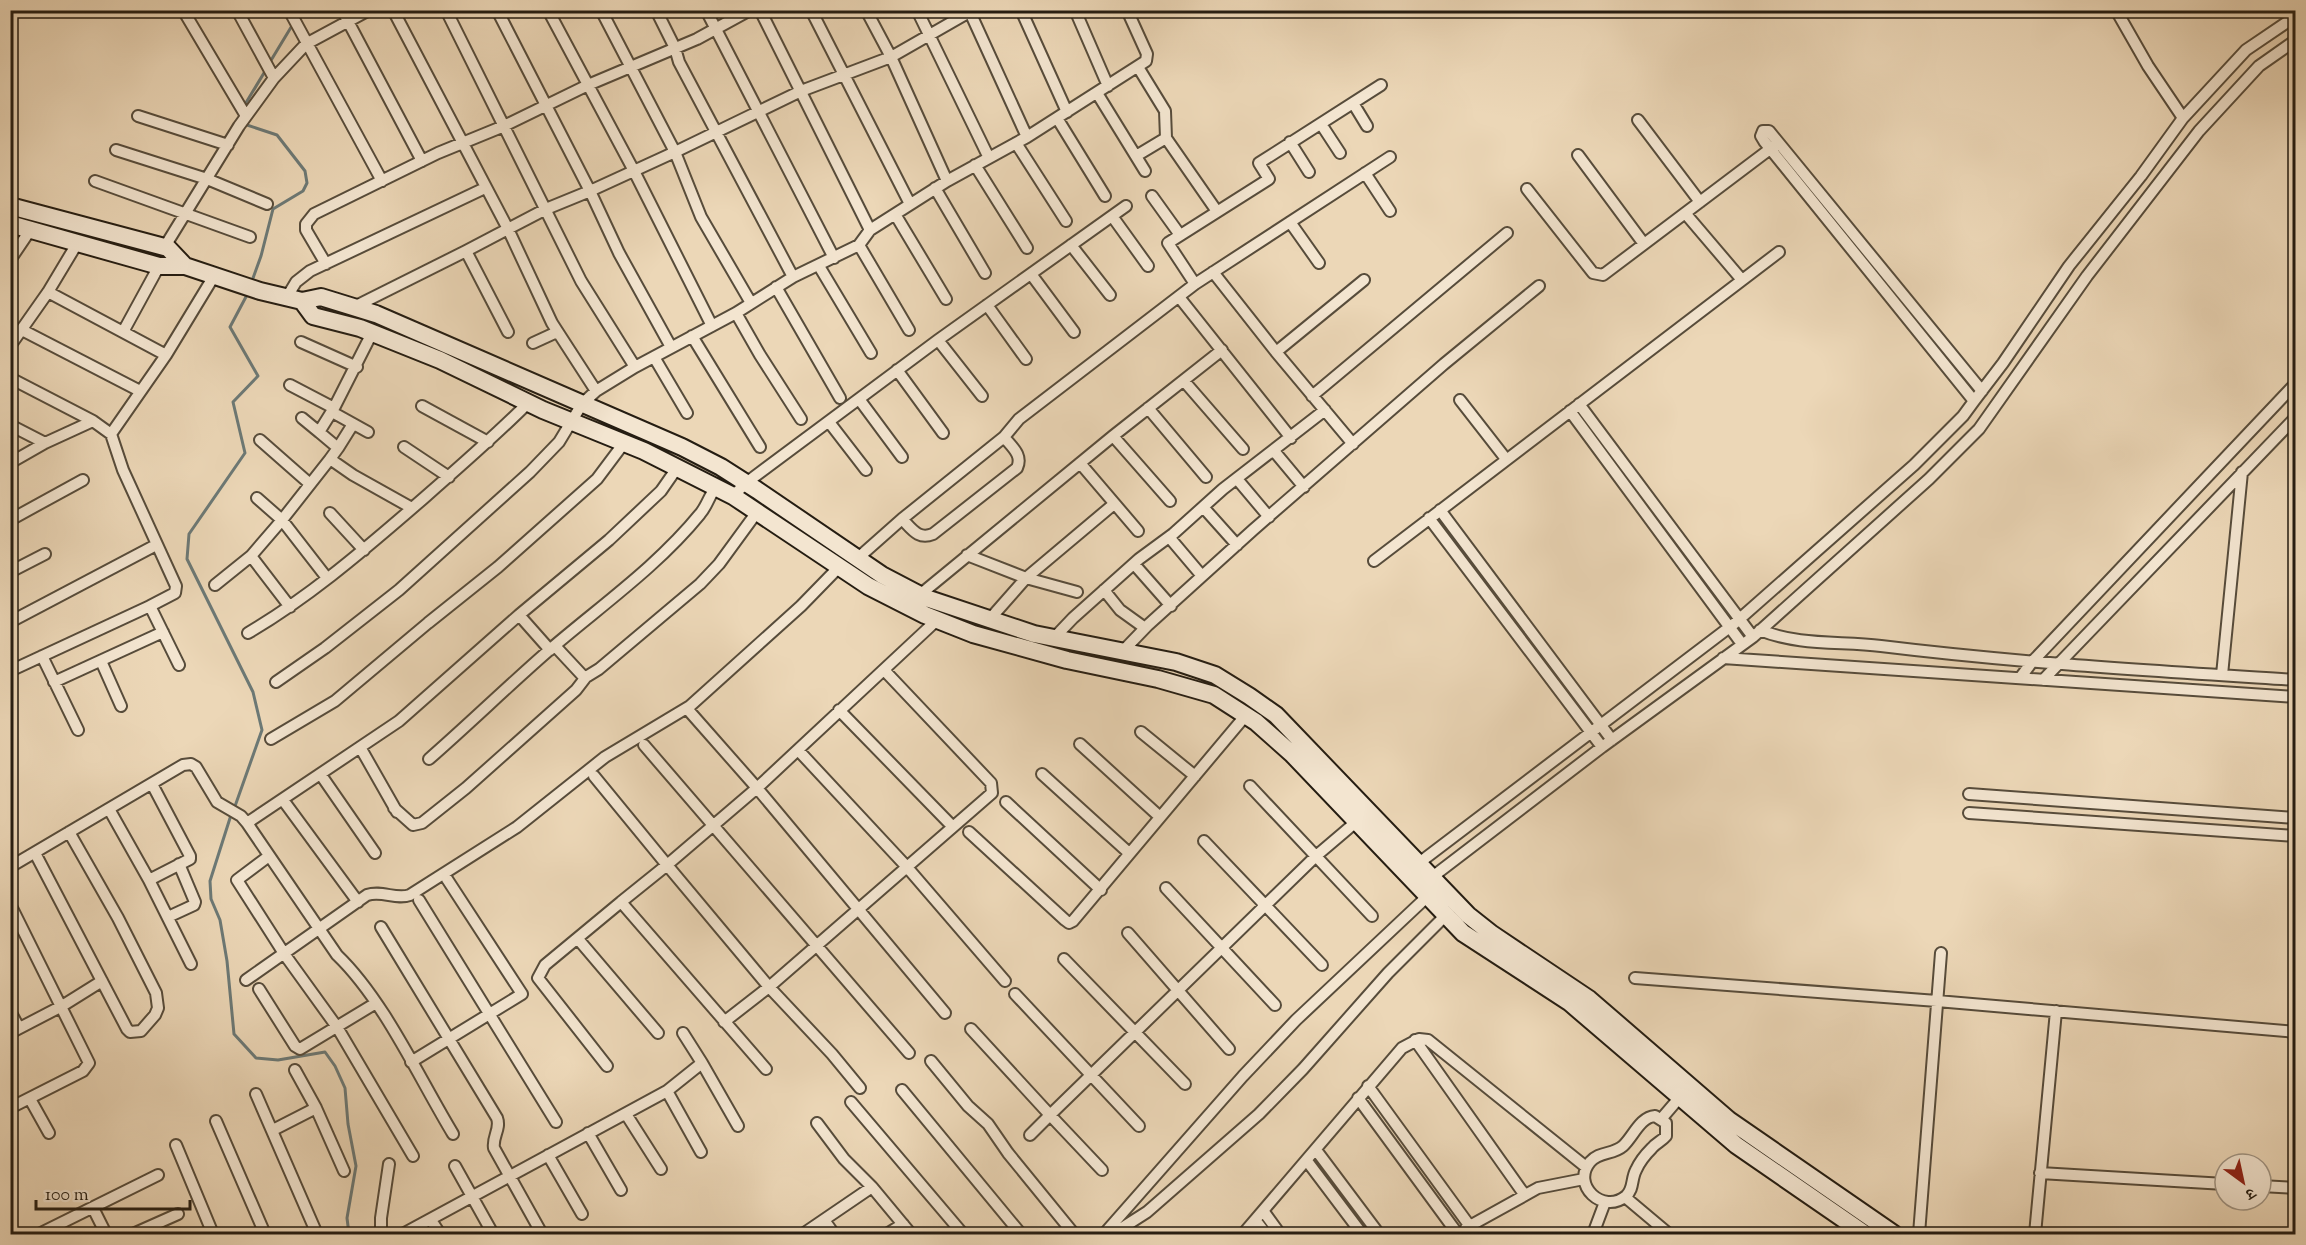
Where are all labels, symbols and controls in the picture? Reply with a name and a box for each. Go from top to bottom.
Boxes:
north arrow [2213,1152,2273,1212]
scale bar [36,1173,190,1211]
text: उ [2239,1180,2260,1205]
text: 100 m [45,1183,89,1209]

